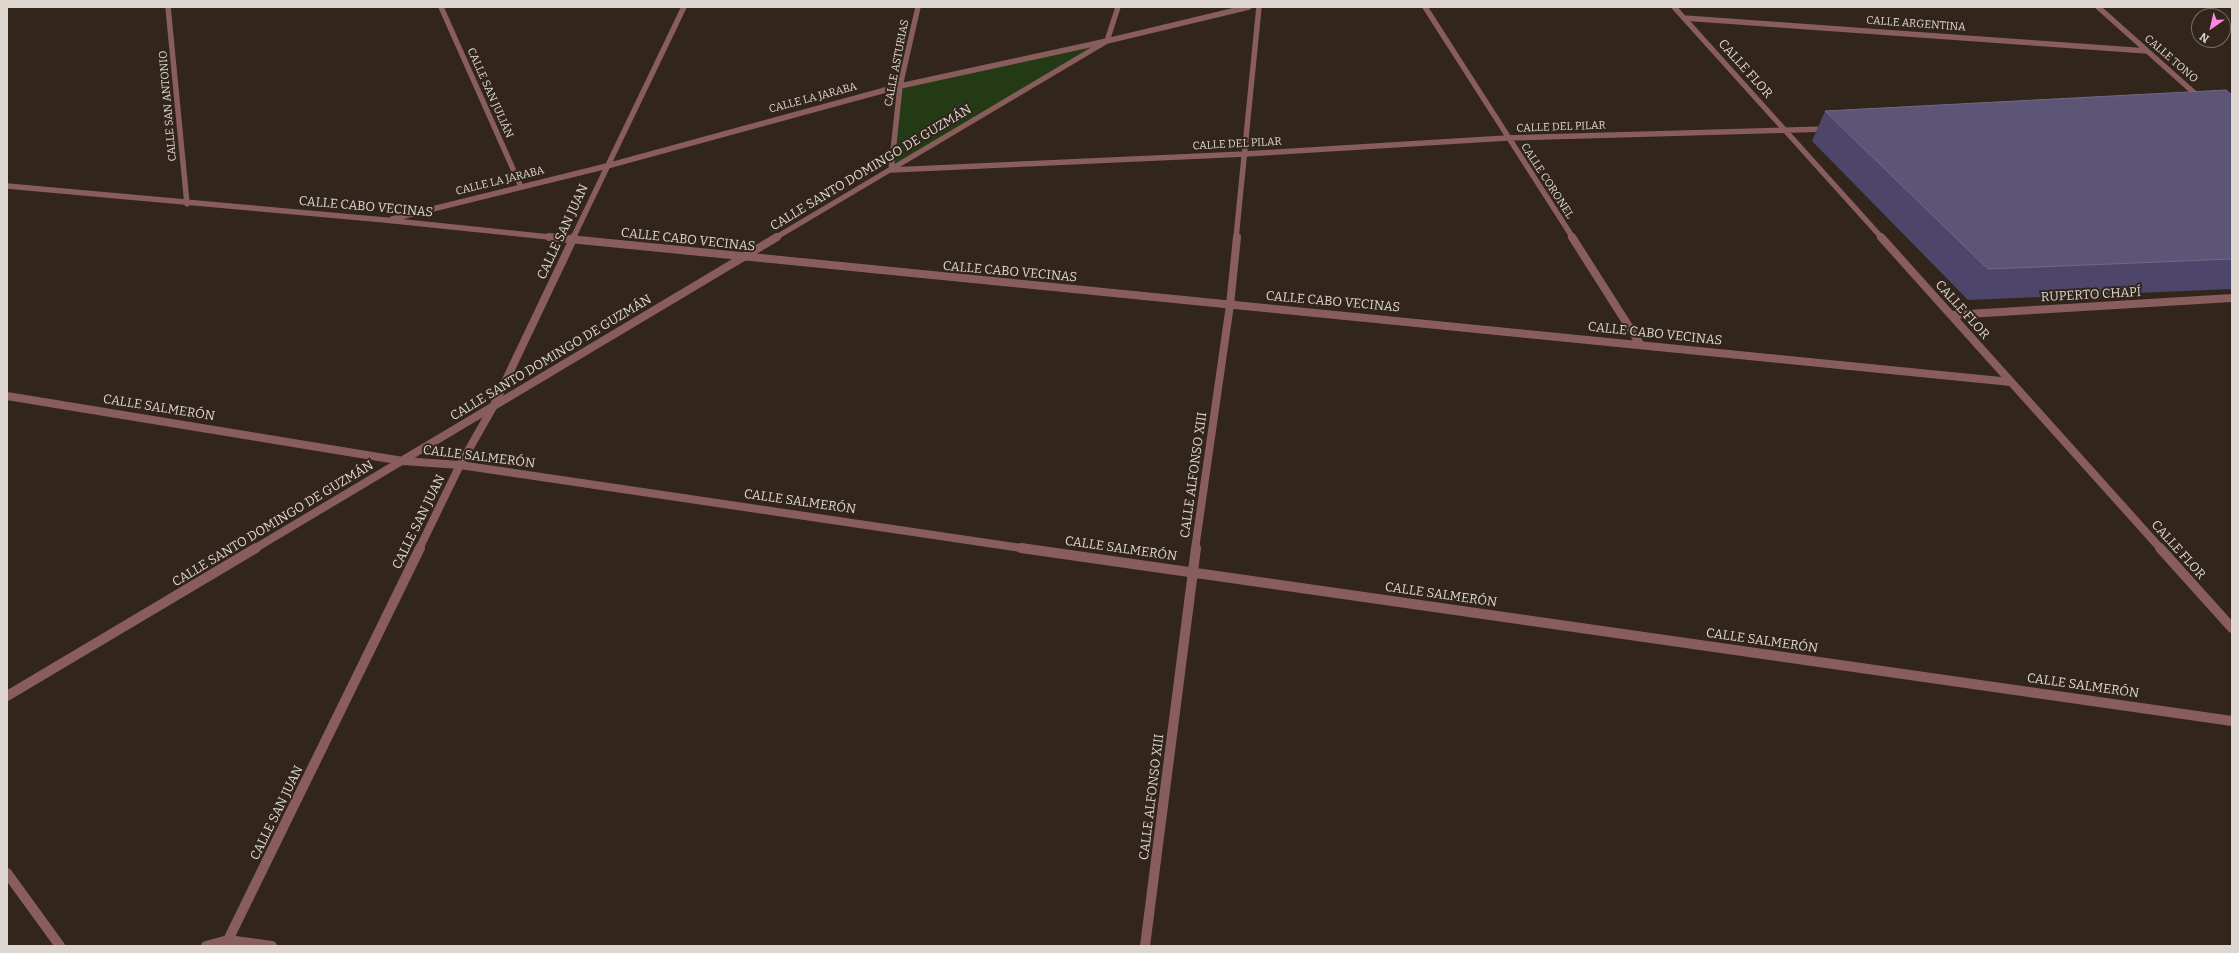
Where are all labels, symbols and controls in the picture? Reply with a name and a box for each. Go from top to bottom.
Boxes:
north arrow [2191,8,2231,48]
street label: CALLE ARGENTINA [1866,14,1966,34]
street label: CALLE ASTURIAS [882,18,912,108]
text: N [2197,30,2212,45]
street label: CALLE TONO [2142,32,2200,86]
street label: CALLE FLOR [1715,36,1775,102]
street label: CALLE SAN JULIÁN [464,46,516,140]
street label: CALLE SAN ANTONIO [157,50,179,162]
street label: CALLE LA JARABA [767,80,859,116]
street label: CALLE SANTO DOMINGO DE GUZMÁN [768,102,974,234]
street label: CALLE DEL PILAR [1516,119,1606,135]
street label: CALLE DEL PILAR [1192,135,1282,153]
street label: CALLE CORONEL [1518,141,1576,221]
street label: CALLE LA JARABA [454,164,546,198]
street label: CALLE SAN JUAN [534,182,592,282]
street label: CALLE CABO VECINAS [298,193,434,221]
street label: CALLE CABO VECINAS [620,225,756,255]
street label: CALLE CABO VECINAS [942,258,1078,286]
street label: CALLE FLOR [1932,277,1992,343]
street label: RUPERTO CHAPÍ [2040,285,2142,305]
street label: CALLE CABO VECINAS [1265,288,1401,316]
street label: CALLE SANTO DOMINGO DE GUZMÁN [448,292,654,424]
street label: CALLE CABO VECINAS [1587,319,1723,349]
street label: CALLE SALMERÓN [102,391,216,425]
street label: CALLE ALFONSO XIII [1177,411,1211,539]
street label: CALLE SALMERÓN [422,442,536,472]
street label: CALLE SANTO DOMINGO DE GUZMÁN [170,458,376,590]
street label: CALLE SAN JUAN [389,472,449,572]
street label: CALLE SALMERÓN [743,486,857,518]
street label: CALLE FLOR [2148,517,2208,583]
street label: CALLE SALMERÓN [1064,533,1178,565]
street label: CALLE SALMERÓN [1384,579,1498,611]
street label: CALLE SALMERÓN [1705,625,1819,657]
street label: CALLE SALMERÓN [2026,670,2140,702]
street label: CALLE ALFONSO XIII [1137,733,1167,861]
street label: CALLE SAN JUAN [247,763,307,863]

